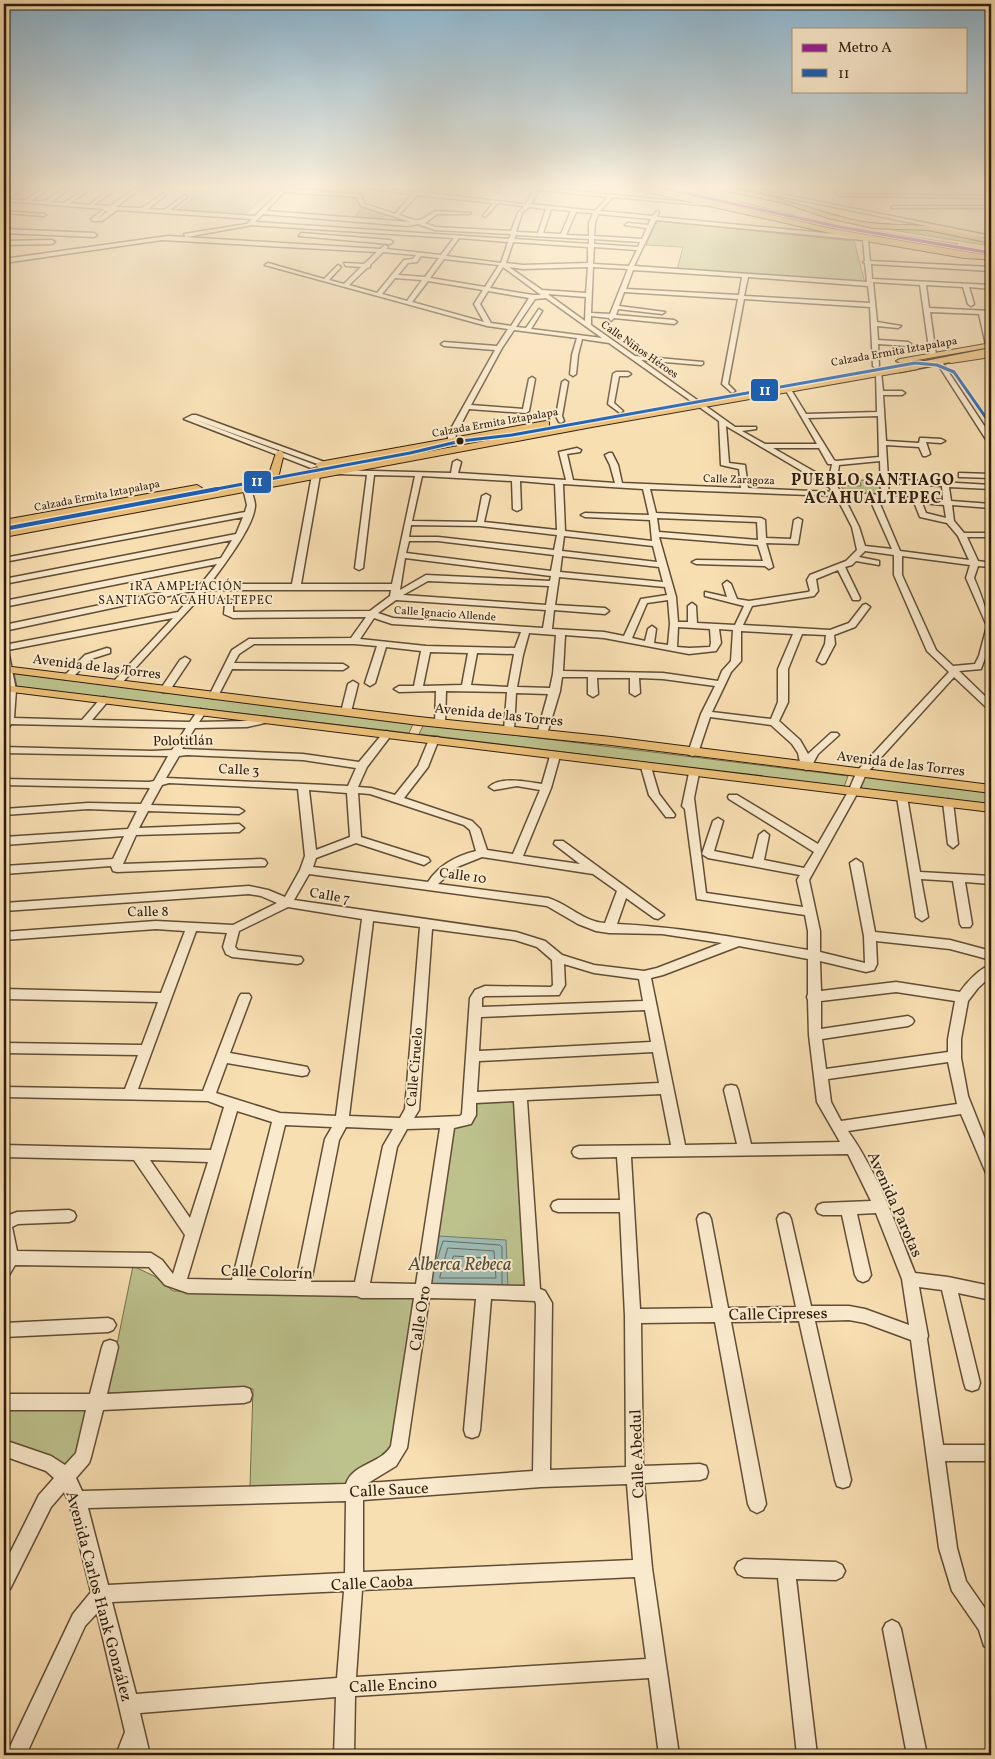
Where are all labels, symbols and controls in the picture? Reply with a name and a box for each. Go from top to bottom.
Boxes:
legend [792,28,968,92]
text: Metro A [838,38,892,59]
text: 11 [838,64,850,85]
street label: Calle Niños Héroes [597,318,681,383]
street label: Calzada Ermita Iztapalapa [830,334,959,371]
line badge: 11 [750,378,779,402]
text: 11 [759,382,771,401]
street label: Calzada Ermita Iztapalapa [431,405,560,442]
unlabelled marker [455,436,465,446]
line badge: 11 [243,470,272,494]
district label: PUEBLO SANTIAGO ACAHUALTEPEC [791,470,955,510]
street label: Calle Zaragoza [703,472,776,489]
text: 11 [251,473,263,492]
street label: Calzada Ermita Iztapalapa [33,477,162,516]
district label: 1RA AMPLIACIÓN SANTIAGO ACAHUALTEPEC [98,578,274,609]
street label: Calle Ignacio Allende [393,603,496,626]
street label: Avenida de las Torres [32,650,162,685]
street label: Avenida de las Torres [434,699,564,732]
street label: Polotitlán [153,731,213,752]
street label: Avenida de las Torres [836,747,966,782]
street label: Calle 3 [218,760,260,781]
street label: Calle 10 [438,864,488,889]
street label: Calle 7 [308,884,352,909]
street label: Calle 8 [127,903,169,922]
street label: Calle Ciruelo [403,1027,428,1107]
street label: Avenida Parotas [861,1148,927,1261]
water label: Alberca Rebeca [408,1253,511,1278]
street label: Calle Colorín [221,1260,313,1286]
street label: Calle Oro [405,1284,437,1352]
street label: Calle Cipreses [728,1303,828,1327]
street label: Calle Abedul [625,1409,651,1499]
street label: Calle Sauce [349,1478,429,1504]
street label: Avenida Carlos Hank González [59,1489,137,1704]
street label: Calle Caoba [330,1571,414,1597]
street label: Calle Encino [349,1673,438,1699]

